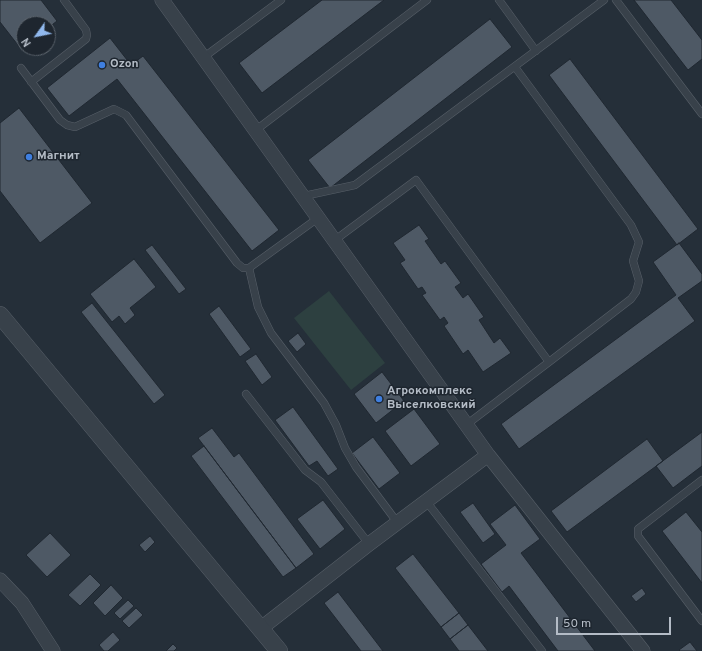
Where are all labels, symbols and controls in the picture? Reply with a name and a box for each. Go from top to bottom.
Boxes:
north arrow [16,16,56,56]
text: N [19,35,35,49]
place label: Ozon [110,58,139,72]
marker: Ozon [97,60,107,70]
place label: Магнит [37,150,80,164]
marker: Магнит [24,152,34,162]
place label: Агрокомплекс Выселковский [387,385,476,413]
marker: Агрокомплекс Выселковский [374,394,384,404]
scale bar [558,609,673,635]
text: 50 m [563,616,591,632]

